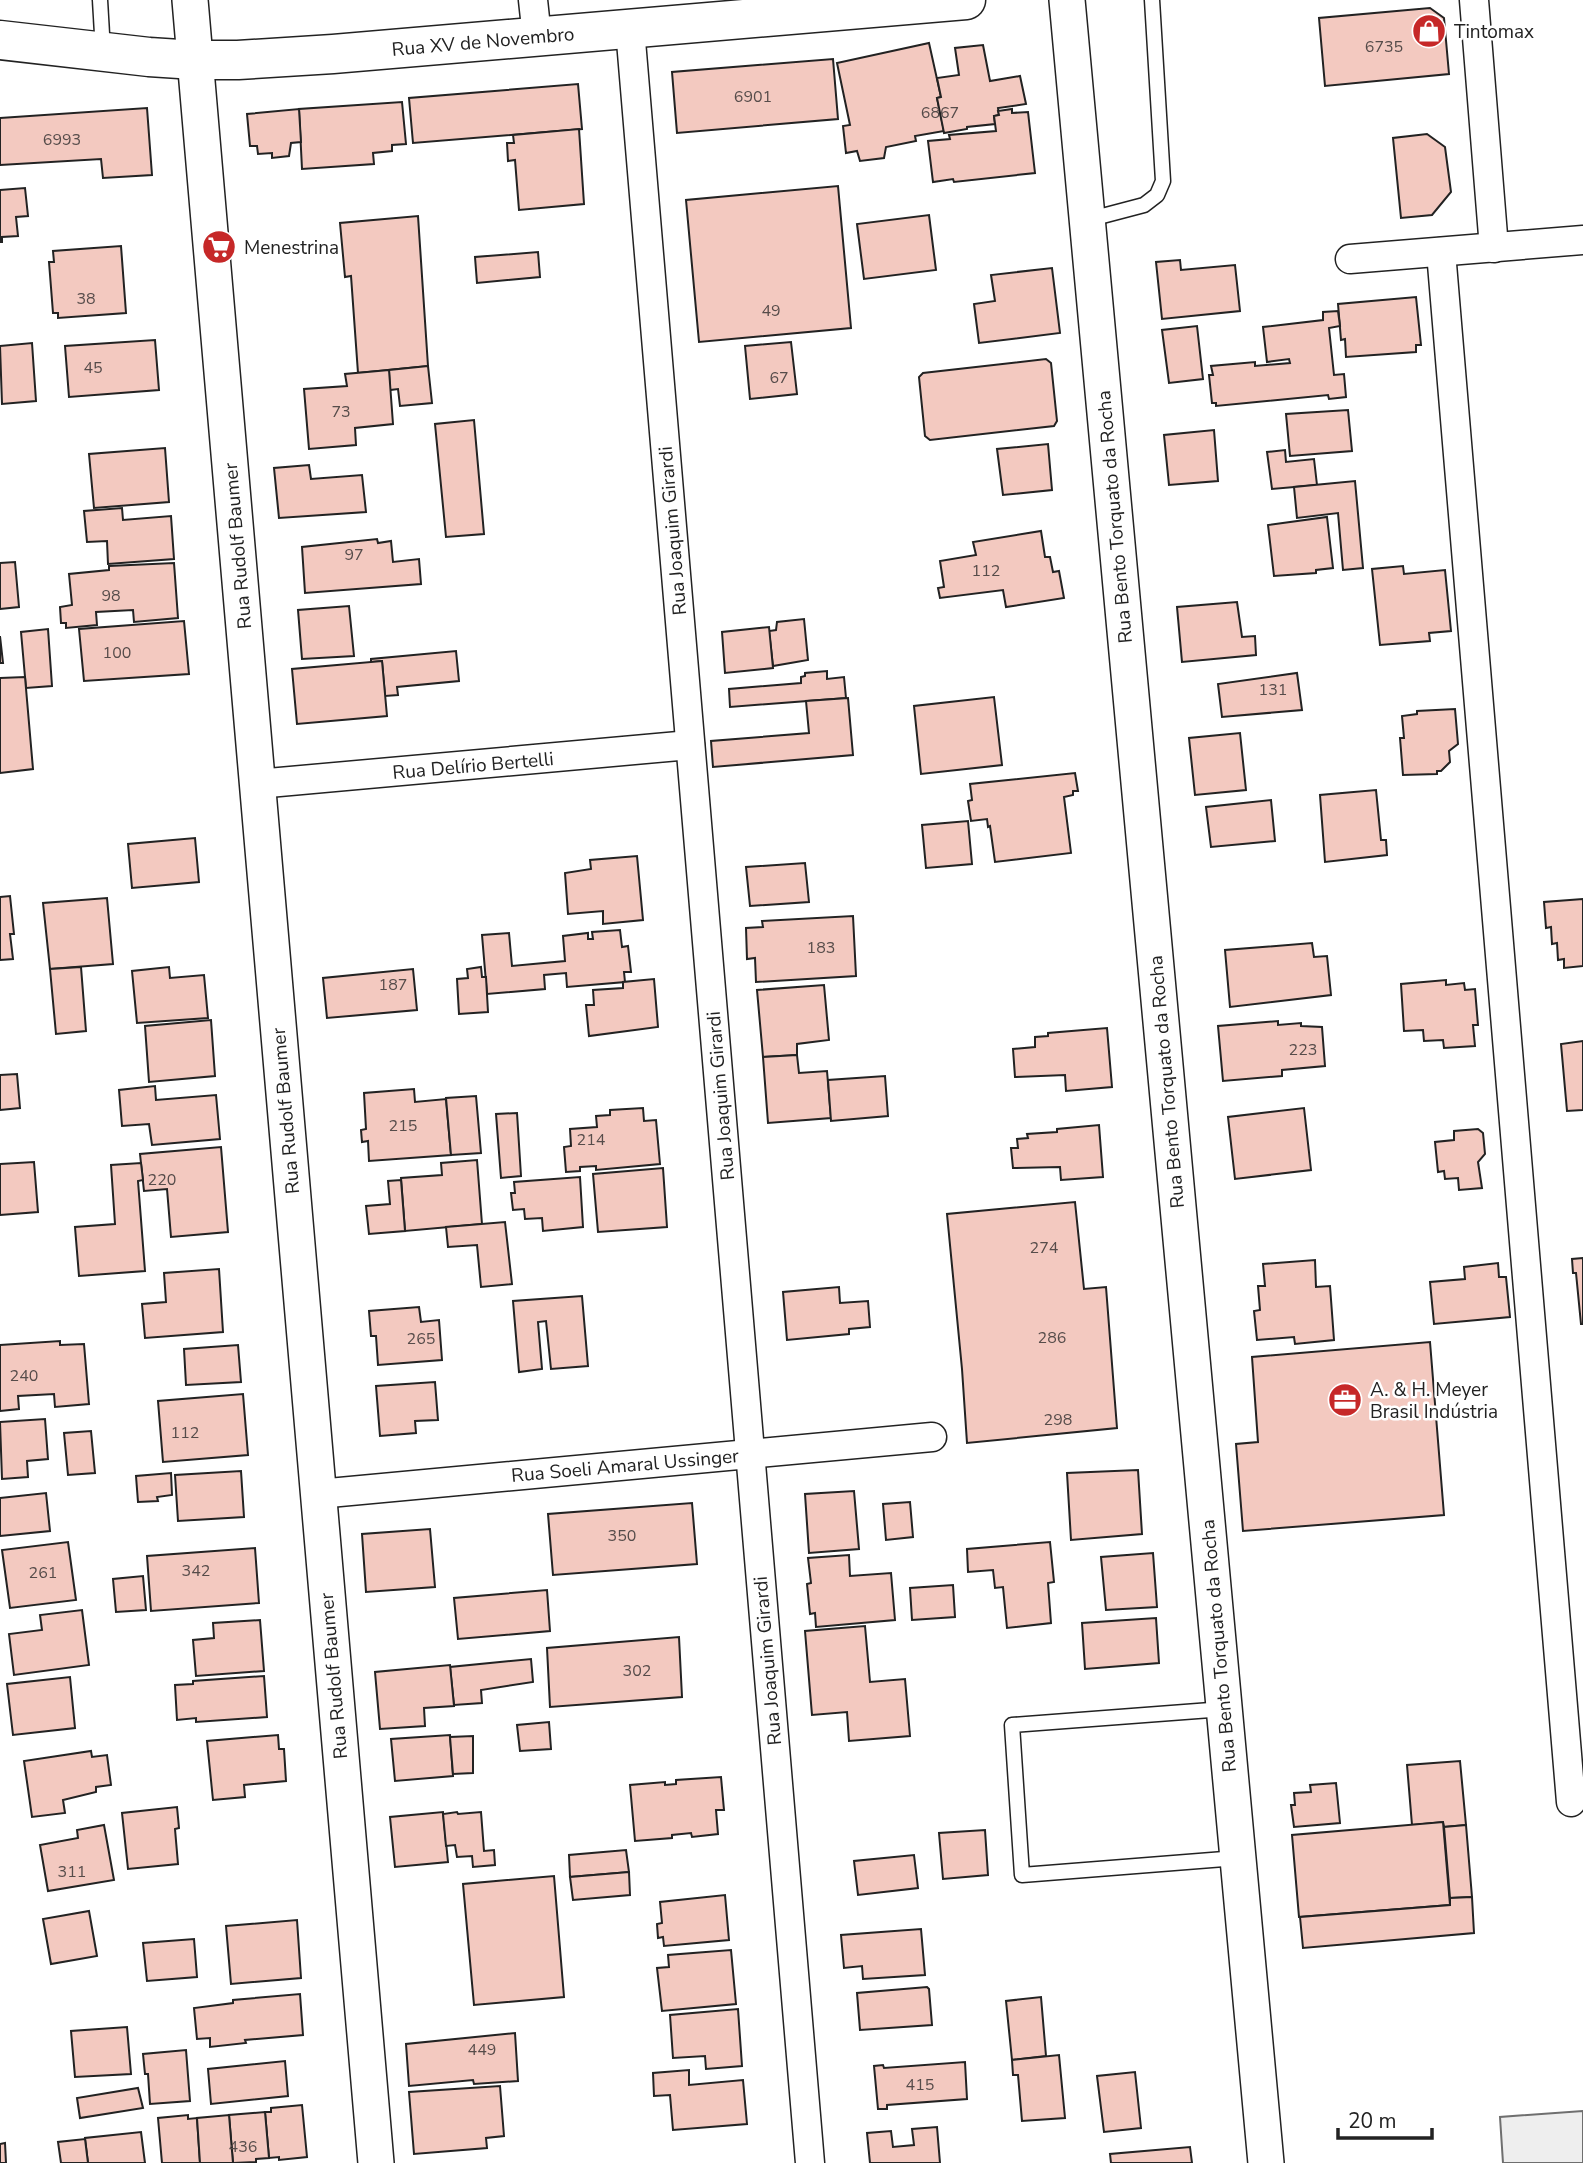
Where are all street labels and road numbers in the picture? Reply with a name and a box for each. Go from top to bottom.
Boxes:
street label: Rua XV de Novembro [391,21,576,63]
street label: Rua Bento Torquato da Rocha [1091,389,1139,644]
street label: Rua Joaquim Girardi [653,445,693,617]
street label: Rua Rudolf Baumer [218,462,258,630]
street label: Rua Delírio Bertelli [391,746,555,786]
street label: Rua Bento Torquato da Rocha [1143,954,1191,1209]
street label: Rua Joaquim Girardi [701,1010,741,1182]
street label: Rua Rudolf Baumer [266,1027,306,1195]
street label: Rua Soeli Amaral Ussinger [510,1443,740,1489]
street label: Rua Bento Torquato da Rocha [1195,1518,1243,1773]
street label: Rua Joaquim Girardi [748,1575,788,1747]
street label: Rua Rudolf Baumer [314,1592,354,1760]

